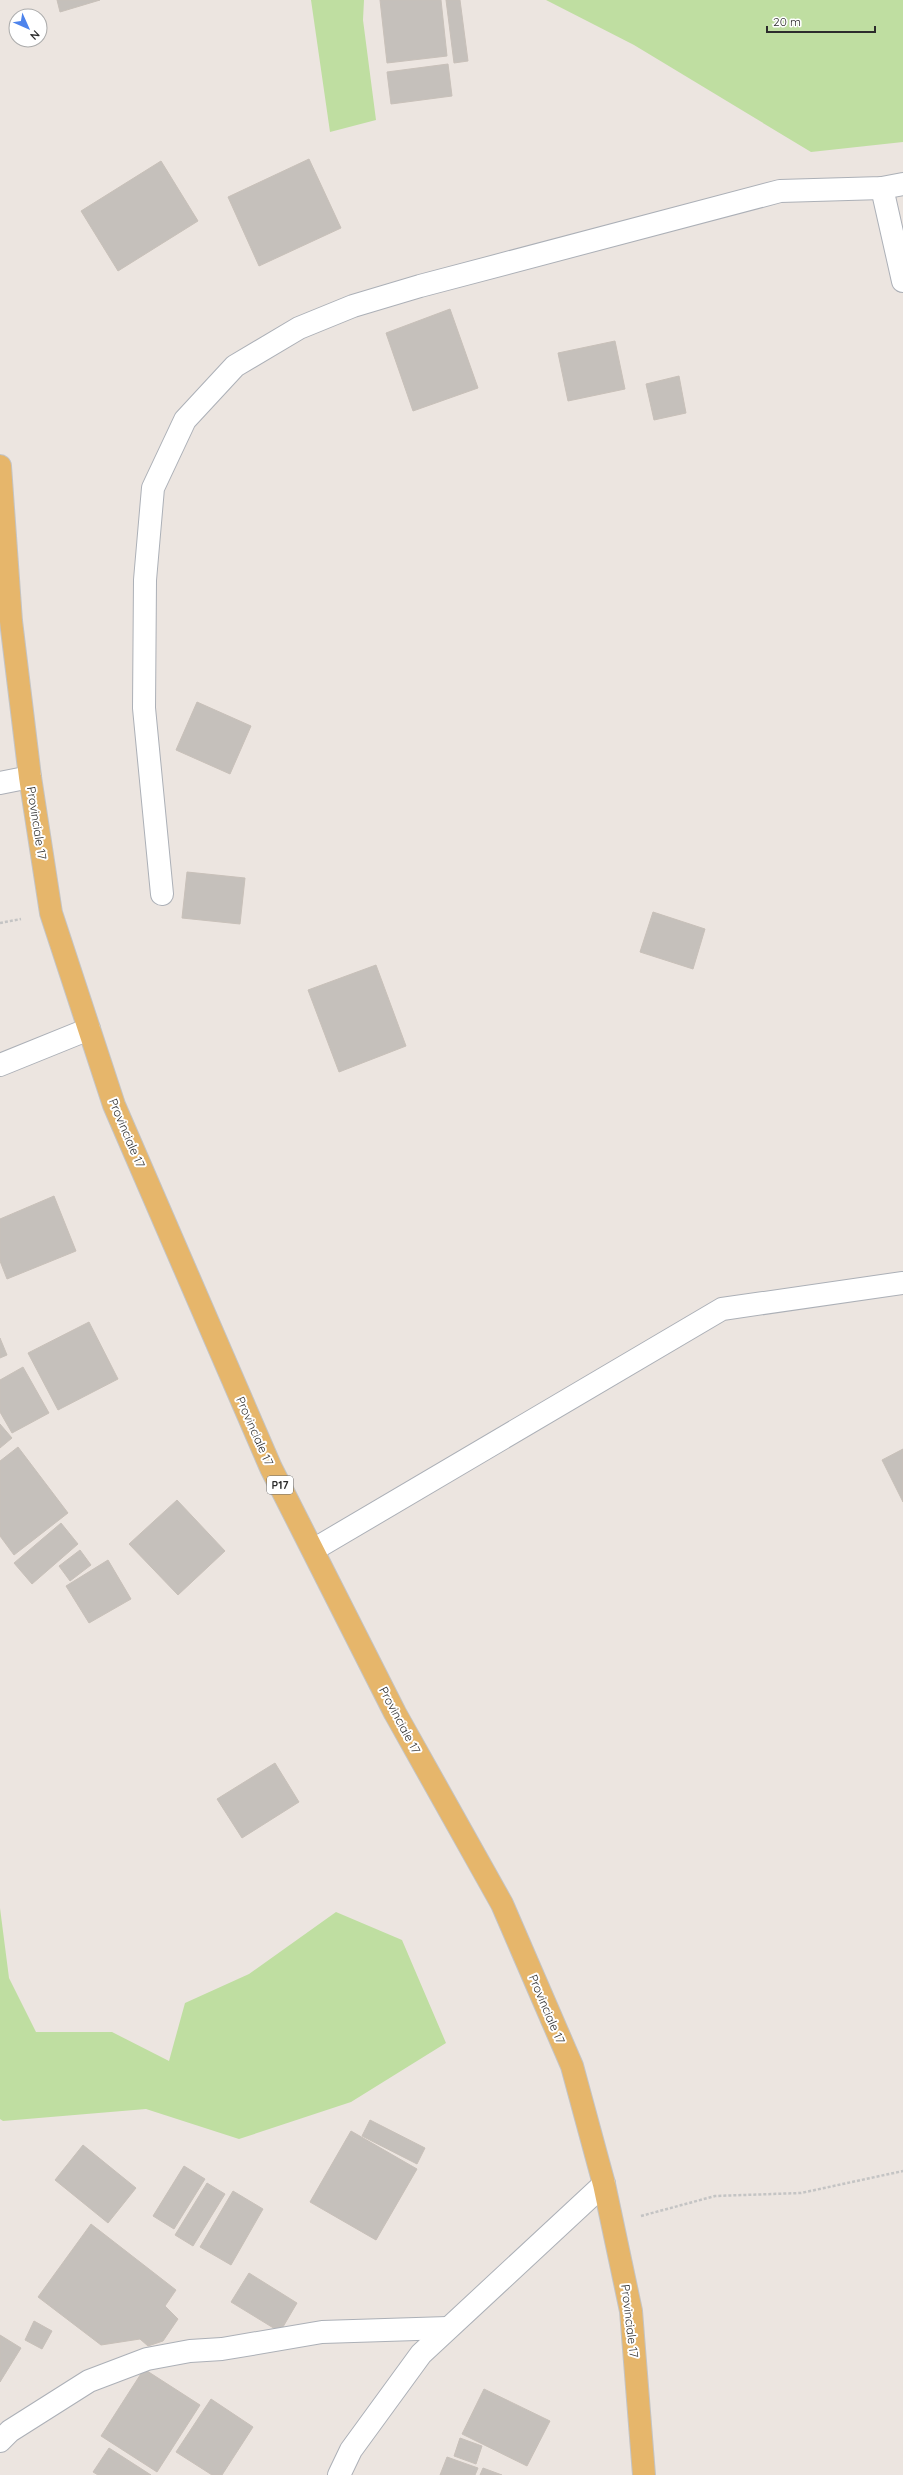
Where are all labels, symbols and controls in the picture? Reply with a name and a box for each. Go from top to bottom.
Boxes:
north arrow [8,8,48,48]
scale bar [767,8,875,34]
text: 20 m [773,14,801,29]
text: N [27,27,43,43]
street label: Provinciale 17 [24,785,50,861]
street label: Provinciale 17 [106,1096,148,1170]
street label: Provinciale 17 [233,1394,277,1468]
road number: P17 [267,1476,293,1494]
street label: Provinciale 17 [376,1684,424,1756]
street label: Provinciale 17 [526,1972,568,2046]
street label: Provinciale 17 [618,2283,642,2359]

